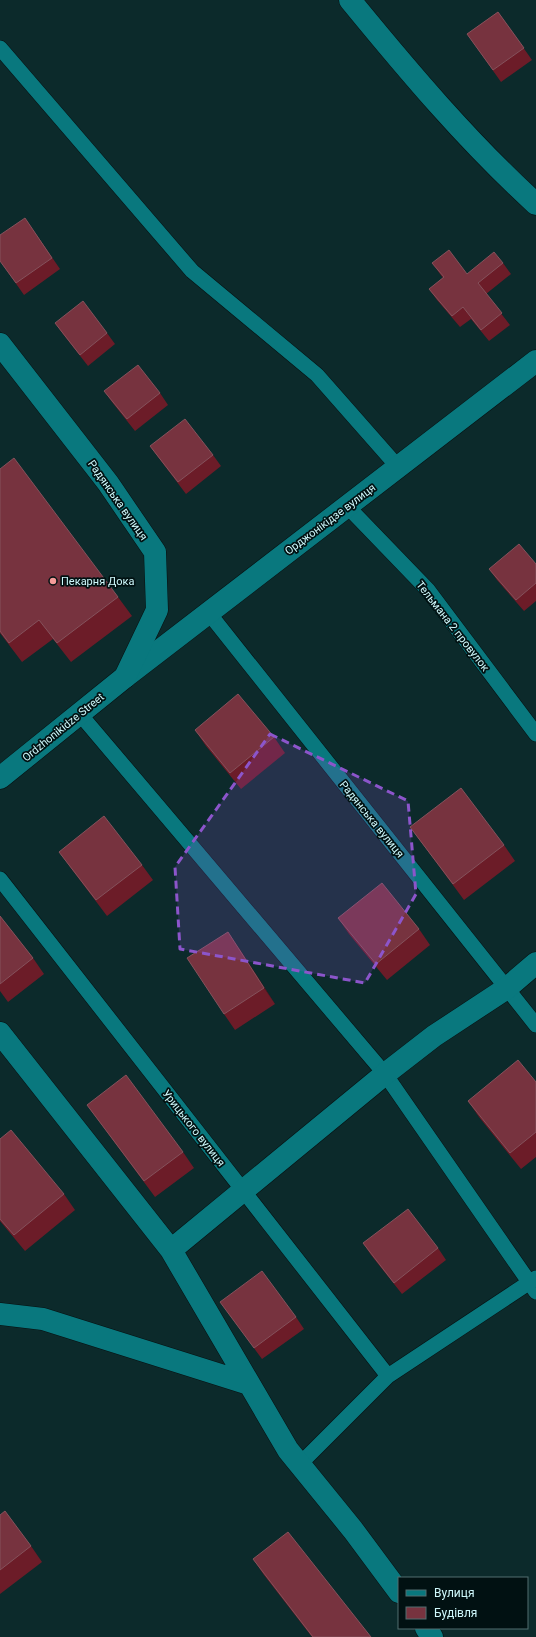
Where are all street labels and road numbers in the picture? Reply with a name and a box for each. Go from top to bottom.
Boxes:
street label: Радянська вулиця [85,458,150,543]
street label: Орджонікідзе вулиця [283,481,378,558]
street label: Тельмана 2 провулок [413,579,492,674]
street label: Ordzhonikidze Street [20,690,107,764]
street label: Радянська вулиця [337,778,407,860]
street label: Урицького вулиця [160,1087,228,1169]

